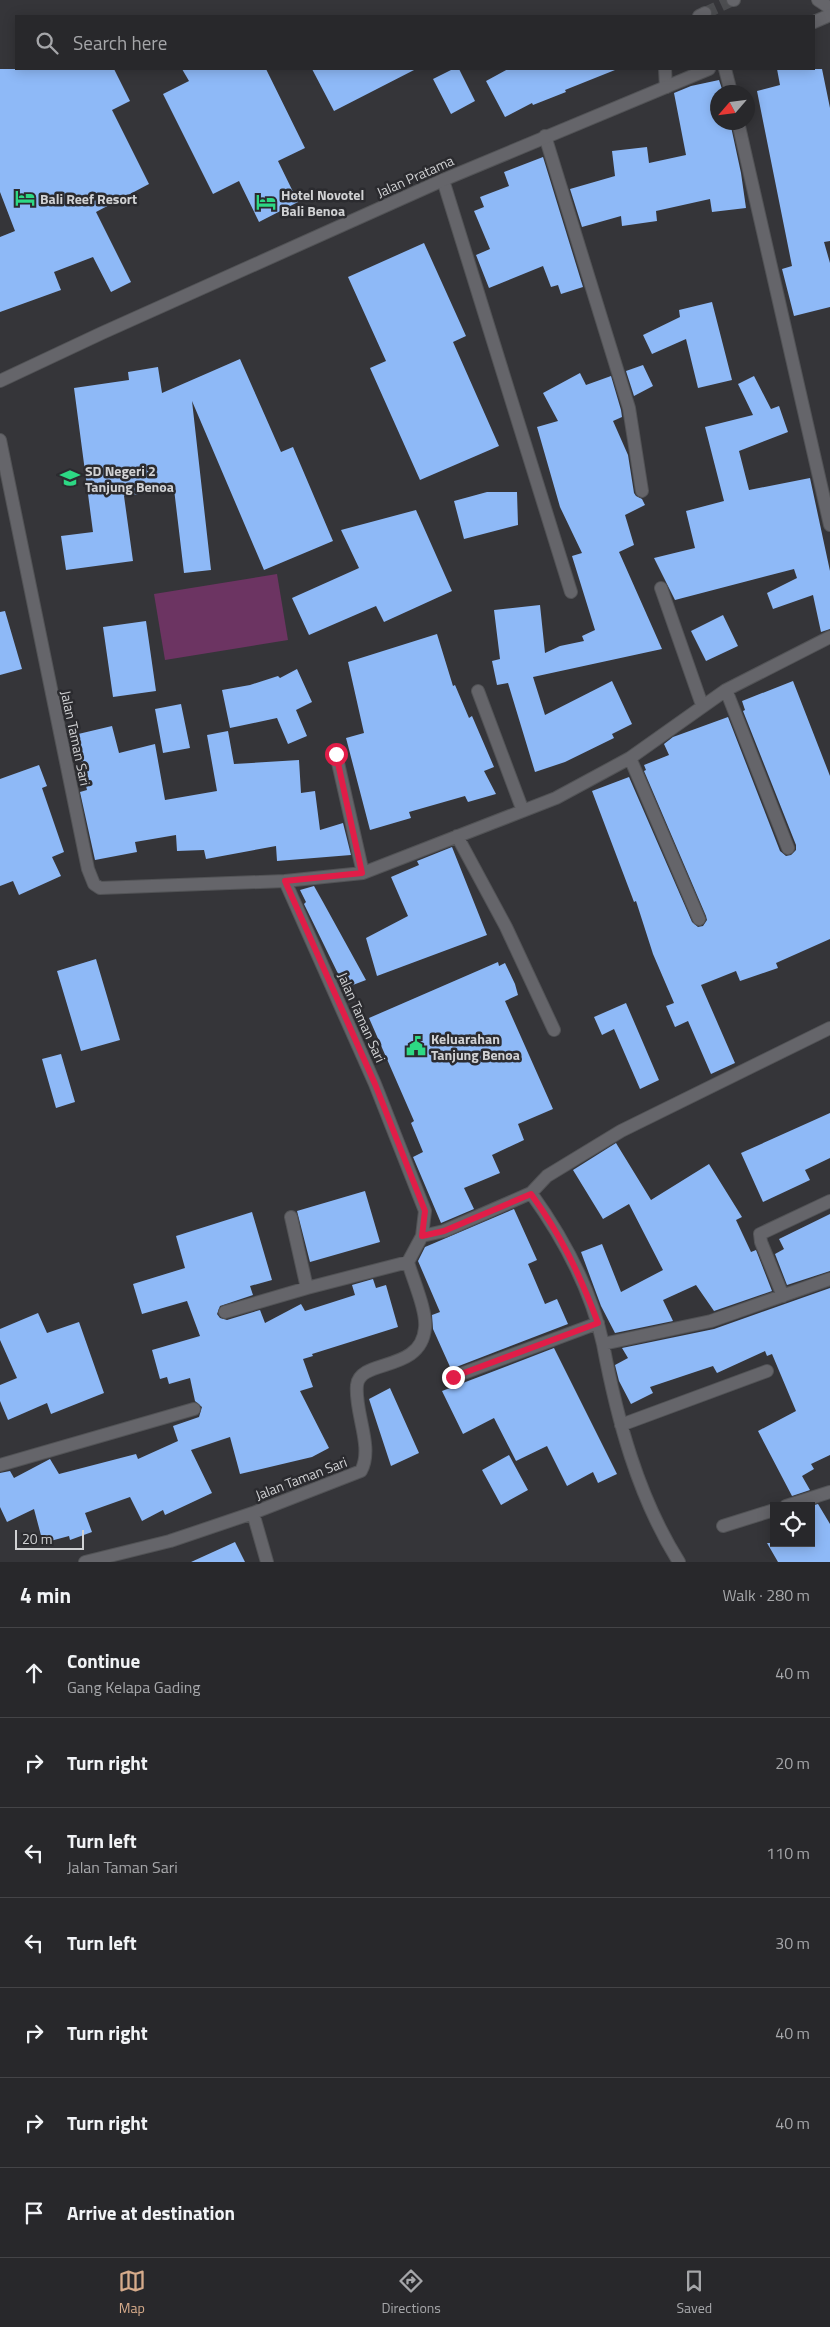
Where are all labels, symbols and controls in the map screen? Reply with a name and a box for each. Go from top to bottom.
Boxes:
search box [15,15,815,70]
text: Search here [73,28,167,57]
icon: search [33,29,61,57]
north arrow [710,85,755,130]
street label: Jalan Pratama [373,150,457,202]
place label: Hotel Novotel Bali Benoa [281,184,364,221]
hotel icon: Bali Reef Resort [14,187,36,209]
place label: Bali Reef Resort [40,188,137,209]
hotel icon: Hotel Novotel Bali Benoa [255,191,277,213]
place label: SD Negeri 2 Tanjung Benoa [85,460,174,497]
school or university icon: SD Negeri 2 Tanjung Benoa [59,467,81,489]
street label: Jalan Taman Sari [56,688,96,788]
route start [325,743,348,766]
street label: Jalan Taman Sari [333,968,391,1066]
place label: Keluarahan Tanjung Benoa [431,1028,520,1065]
public building icon: Keluarahan Tanjung Benoa [405,1035,427,1057]
route end [442,1366,465,1389]
street label: Jalan Taman Sari [252,1451,350,1505]
map controls [770,1502,815,1547]
button: locate [770,1502,815,1547]
scale bar [15,1527,84,1550]
text: 20 m [22,1528,52,1549]
text: 4 min [20,1579,71,1611]
text: Walk · 280 m [722,1583,810,1607]
text: Continue [67,1646,140,1675]
icon: ahead [20,1659,48,1687]
text: 40 m [775,1661,810,1685]
text: Gang Kelapa Gading [67,1675,201,1699]
text: Turn right [67,1748,148,1777]
icon: right [20,1749,48,1777]
text: 20 m [775,1751,810,1775]
text: Turn left [67,1826,137,1855]
icon: left [20,1839,48,1867]
text: 110 m [766,1841,810,1865]
text: Jalan Taman Sari [67,1855,178,1879]
text: Turn left [67,1928,137,1957]
icon: left [20,1929,48,1957]
text: 30 m [775,1931,810,1955]
text: Turn right [67,2018,148,2047]
icon: right [20,2019,48,2047]
text: 40 m [775,2021,810,2045]
text: Turn right [67,2108,148,2137]
icon: right [20,2109,48,2137]
text: 40 m [775,2111,810,2135]
text: Arrive at destination [67,2198,235,2227]
icon: arrive [20,2199,48,2227]
tab: Map [118,2267,146,2318]
tab: Directions [381,2267,441,2318]
tab: Saved [677,2267,712,2318]

